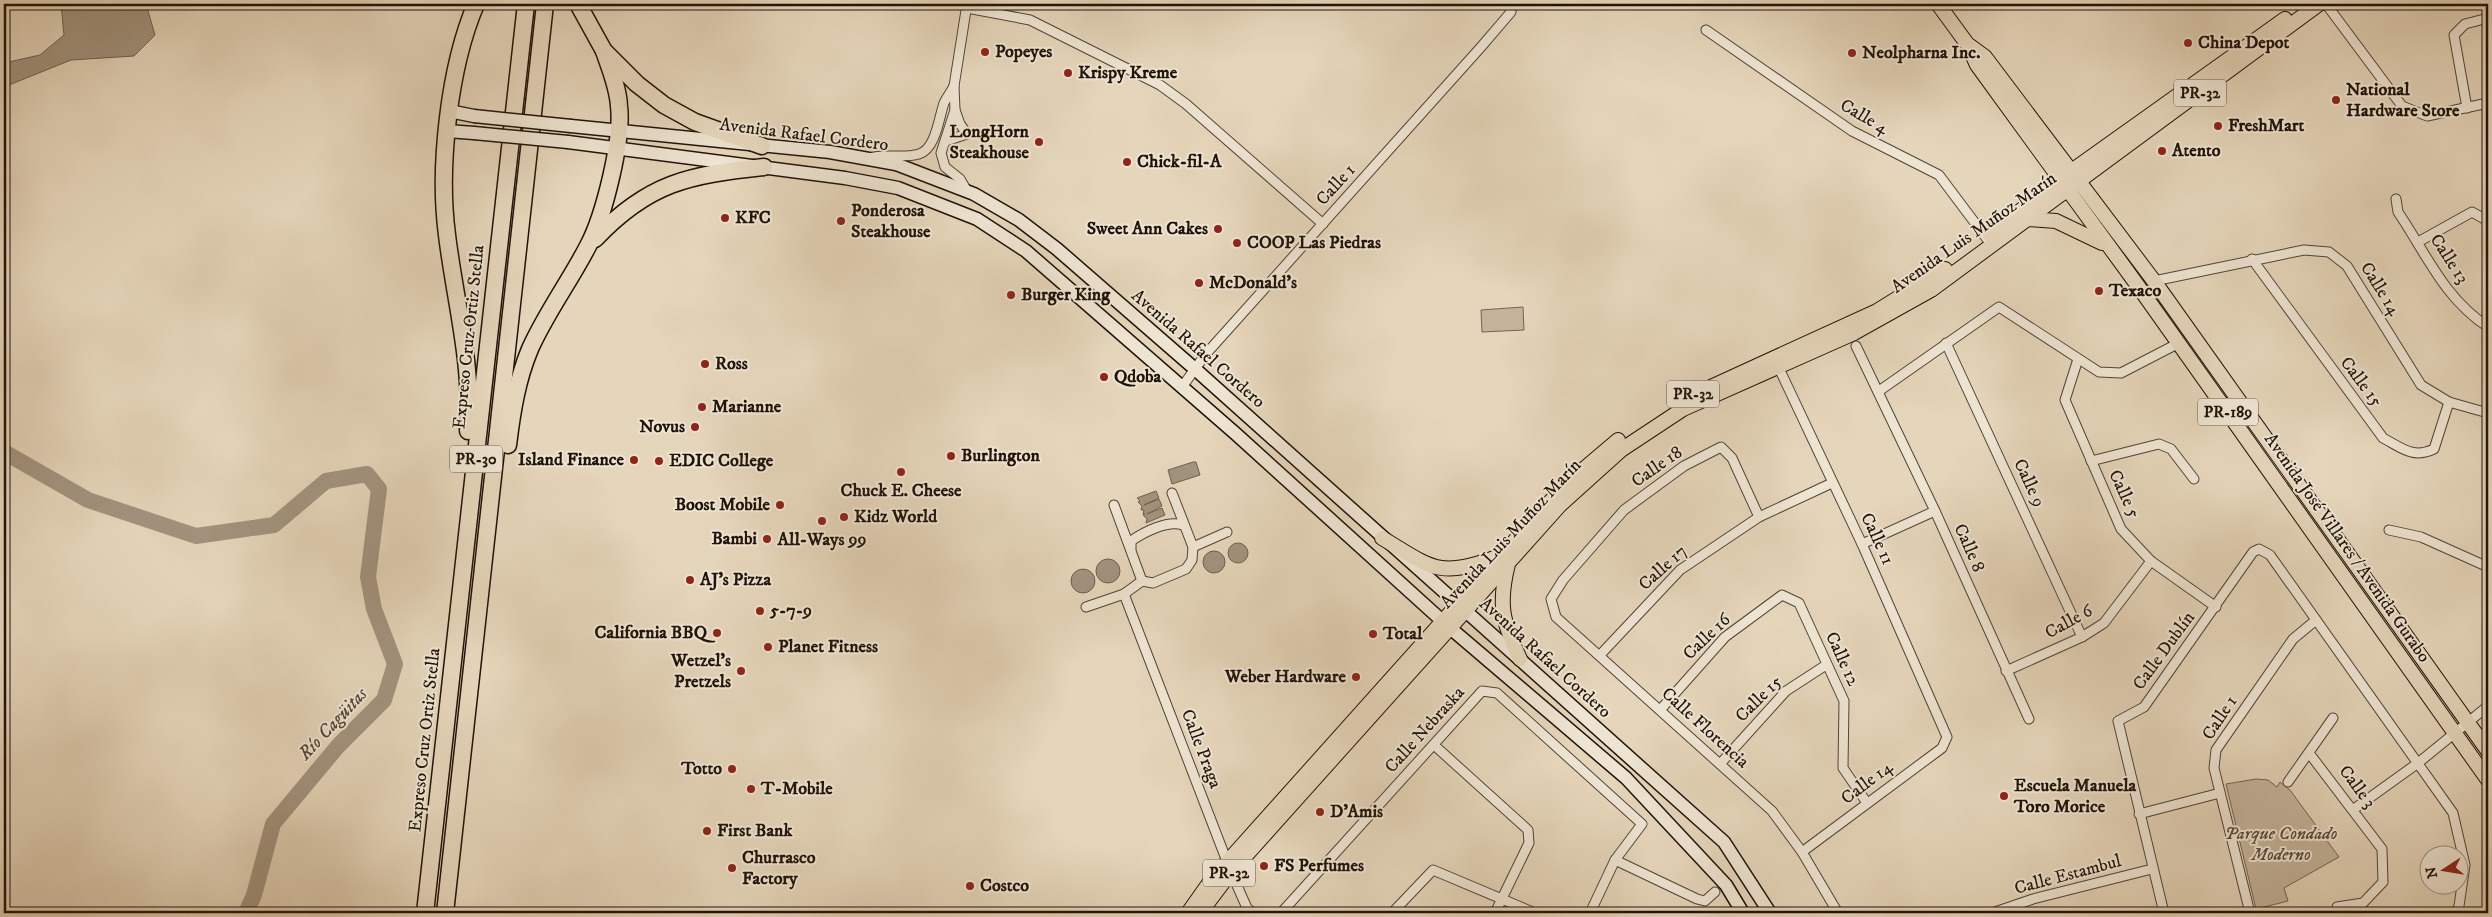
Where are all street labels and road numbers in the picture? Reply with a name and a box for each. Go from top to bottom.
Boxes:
road number: PR-32 [2174,80,2226,106]
street label: Calle 4 [1836,94,1893,140]
street label: Avenida Rafael Cordero [718,114,890,156]
street label: Calle 1 [1312,160,1360,210]
street label: Avenida Luis Muñoz Marín [1887,167,2061,298]
street label: Calle 13 [2425,230,2473,288]
street label: Expreso Cruz Ortiz Stella [448,244,490,430]
street label: Calle 14 [2355,258,2405,320]
street label: Avenida Rafael Cordero [1127,285,1269,413]
street label: Calle 15 [2335,353,2387,411]
road number: PR-32 [1667,380,1719,408]
road number: PR-189 [2198,398,2258,426]
street label: Avenida José Villares / Avenida Gurabo [2259,429,2435,667]
street label: Calle 18 [1627,442,1687,492]
road number: PR-30 [450,446,502,472]
street label: Avenida Luis Muñoz Marín [1436,454,1586,613]
street label: Calle 9 [2008,455,2050,511]
street label: Calle 5 [2103,466,2145,522]
street label: Calle 11 [1855,509,1899,569]
street label: Calle 8 [1949,520,1989,576]
street label: Calle 17 [1634,540,1692,596]
street label: Avenida Rafael Cordero [1475,593,1616,723]
street label: Calle 6 [2041,600,2097,644]
street label: Calle Dublín [2128,607,2200,695]
street label: Calle 16 [1679,609,1736,665]
street label: Calle 12 [1820,628,1864,690]
street label: Expreso Cruz Ortiz Stella [404,647,446,833]
street label: Calle 15 [1731,671,1787,727]
street label: Calle Nebraska [1380,682,1470,778]
street label: Calle Florencia [1657,683,1754,773]
street label: Calle 1 [2198,692,2242,744]
street label: Calle Praga [1176,706,1226,792]
street label: Calle 14 [1837,756,1898,809]
street label: Calle 3 [2334,761,2380,813]
street label: Calle Estambul [2012,850,2124,900]
road number: PR-32 [1203,860,1255,886]

